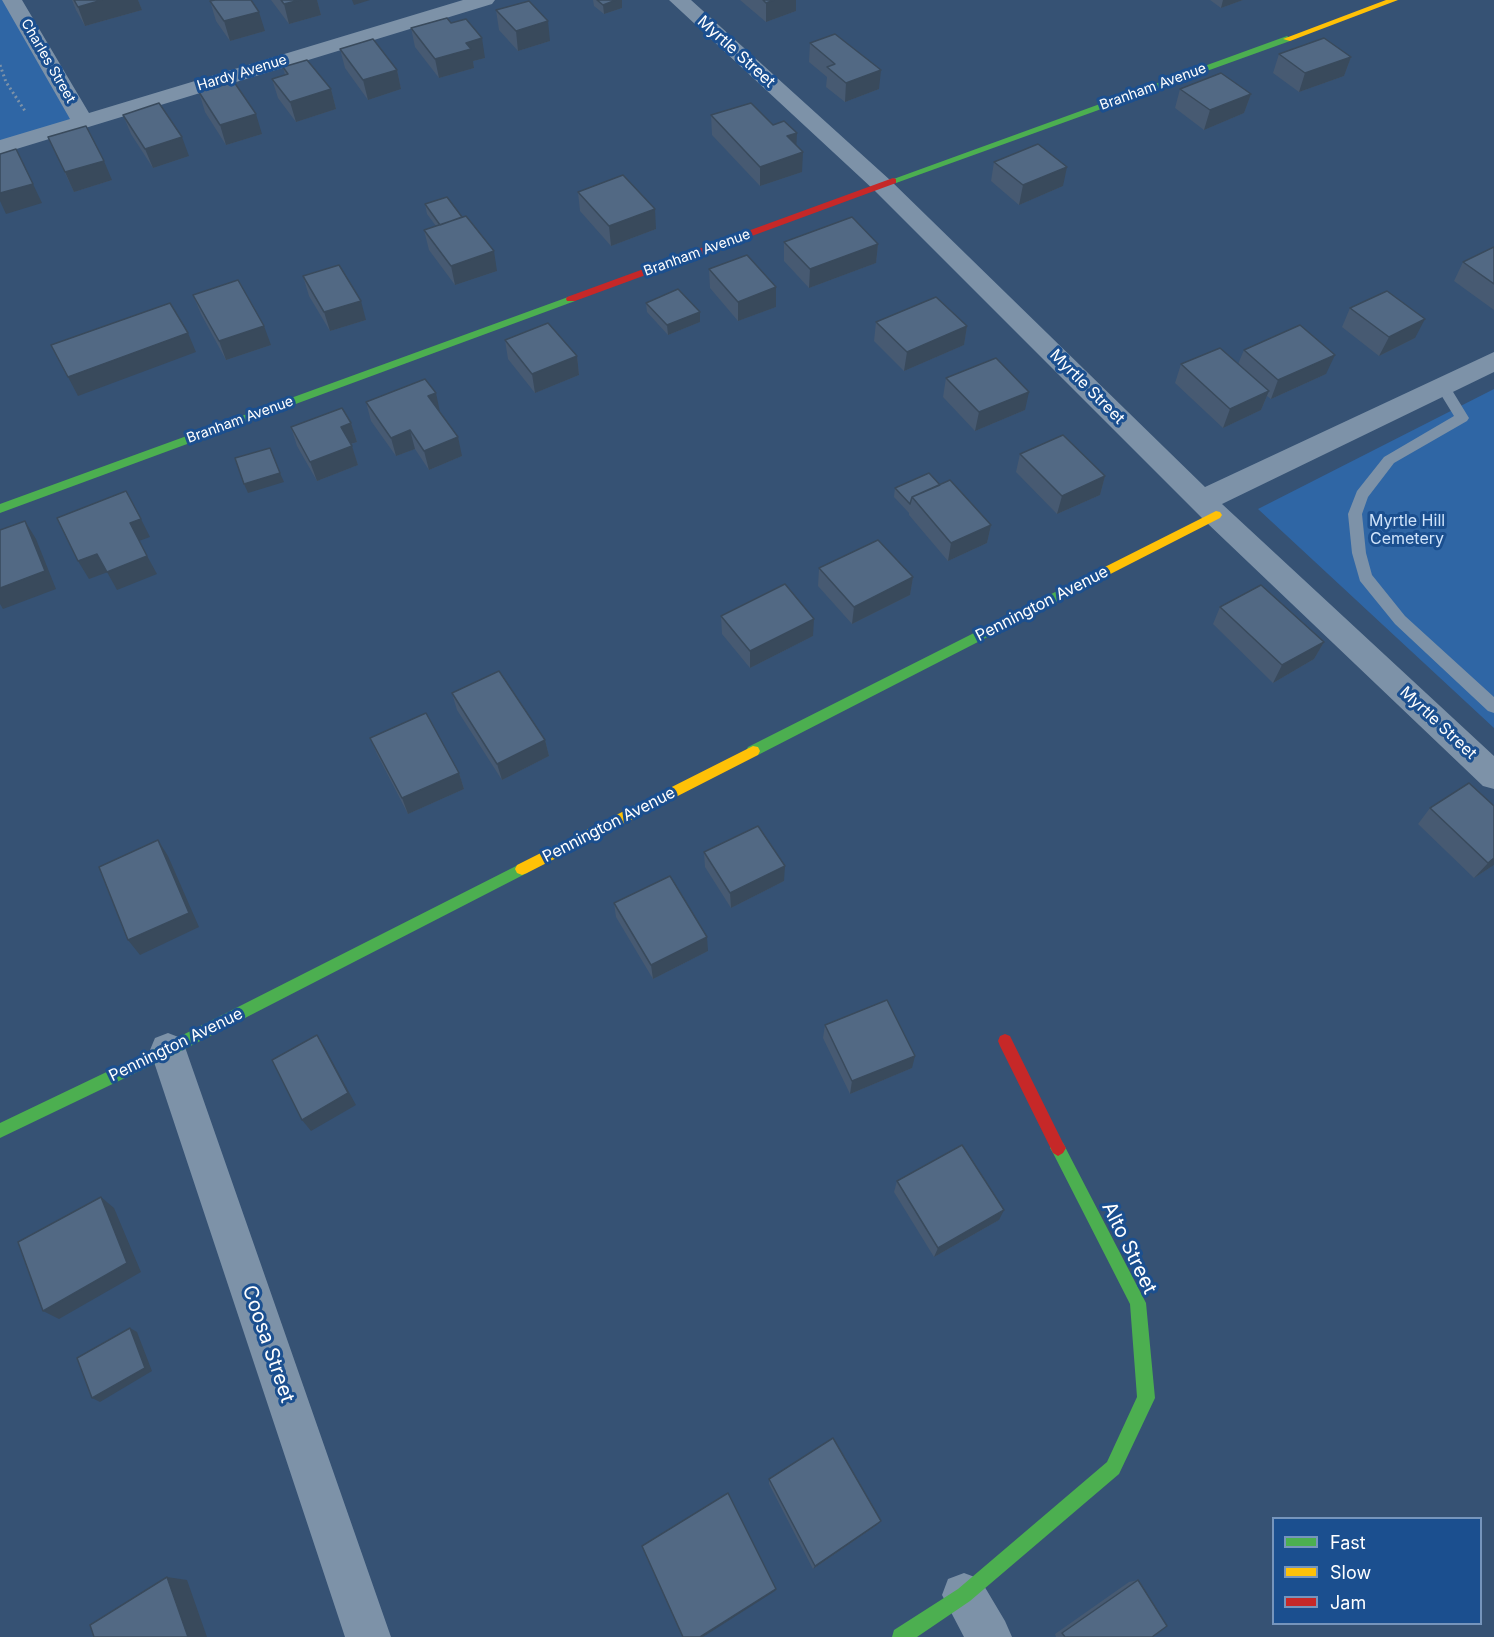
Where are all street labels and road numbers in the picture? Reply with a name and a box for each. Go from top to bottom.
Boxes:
street label: Myrtle Street [693,12,779,92]
street label: Charles Street [17,16,79,106]
street label: Hardy Avenue [195,51,289,95]
street label: Branham Avenue [1097,60,1209,114]
street label: Branham Avenue [641,226,753,280]
street label: Myrtle Street [1046,346,1128,428]
street label: Branham Avenue [184,393,296,447]
street label: Pennington Avenue [972,562,1112,646]
street label: Myrtle Street [1396,683,1480,763]
street label: Pennington Avenue [539,783,679,867]
street label: Pennington Avenue [106,1004,246,1086]
street label: Alto Street [1096,1198,1162,1298]
street label: Coosa Street [237,1282,299,1406]

